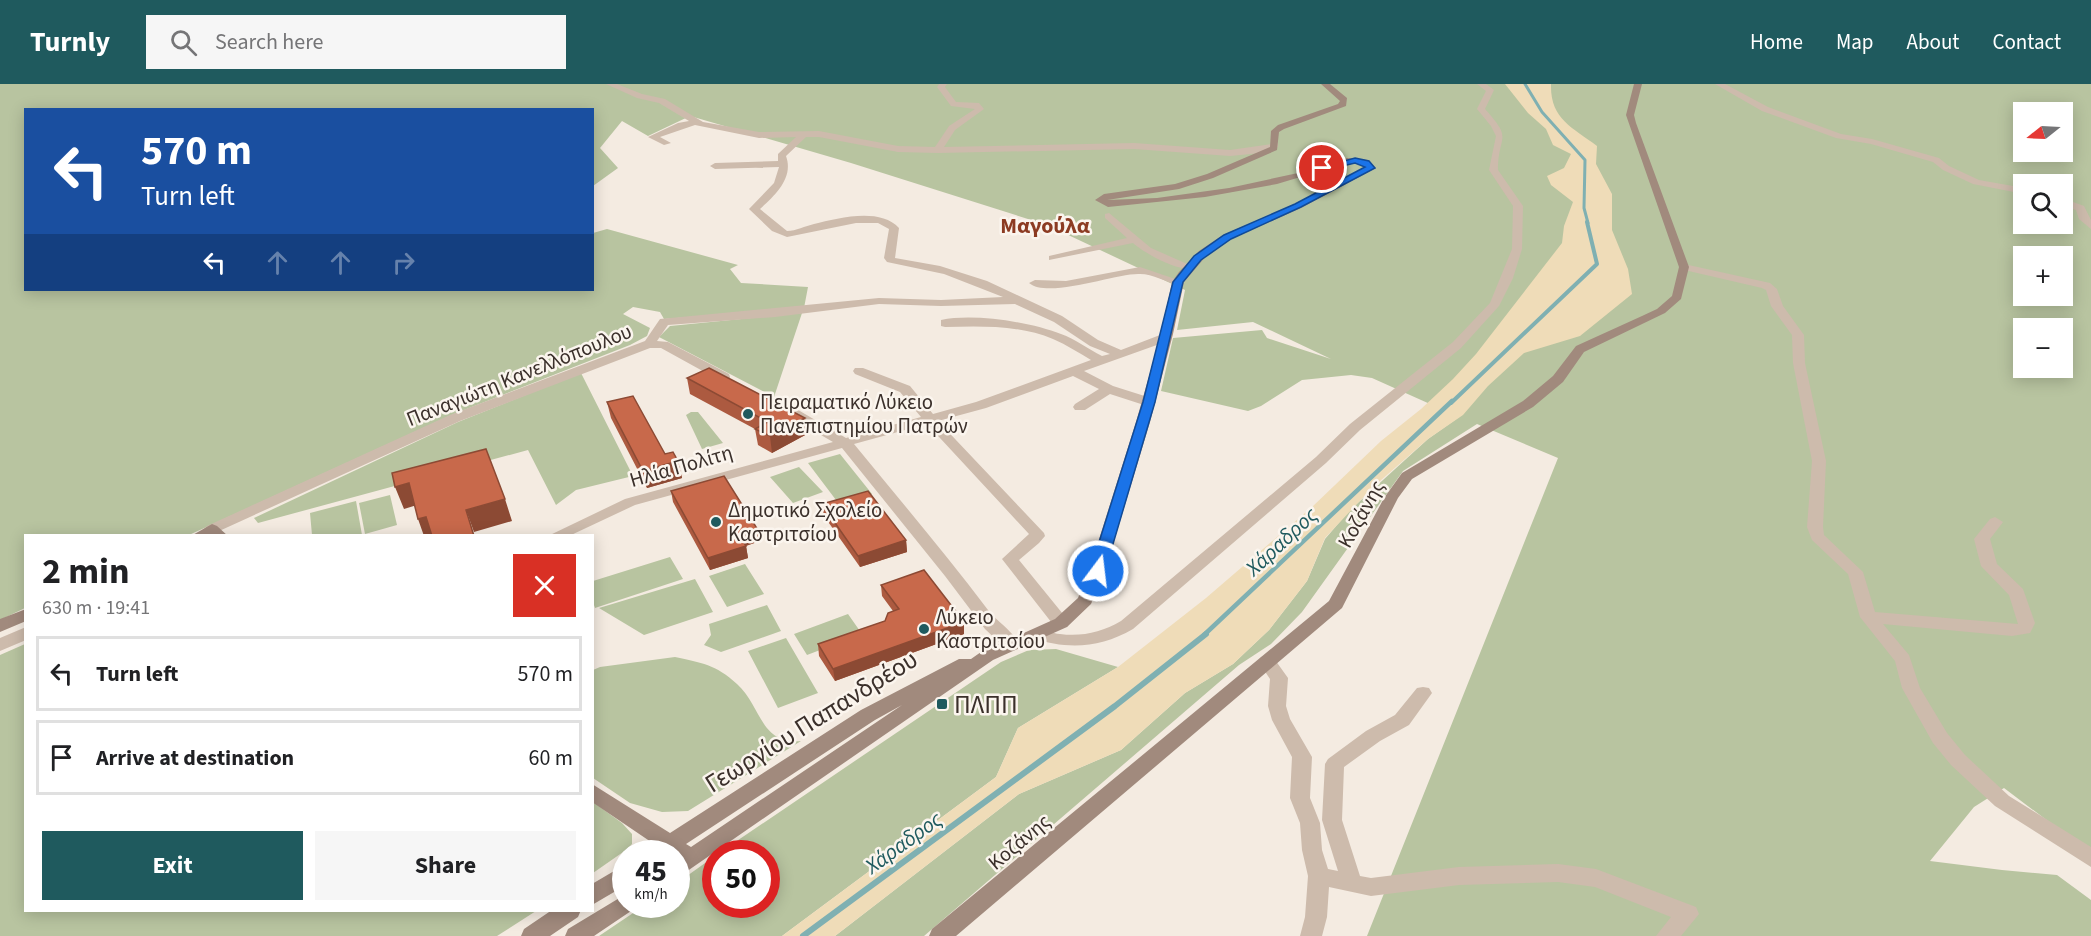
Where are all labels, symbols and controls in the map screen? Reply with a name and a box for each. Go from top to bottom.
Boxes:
search box [146,15,566,69]
text: Turnly [30,22,110,62]
icon: search [167,26,200,59]
text: Search here [215,26,324,58]
text: Home [1750,27,1803,57]
text: Map [1836,27,1874,57]
text: About [1907,27,1959,57]
text: Contact [1992,27,2061,57]
north arrow [2013,102,2073,162]
map controls [2013,102,2073,378]
text: 570 m [141,121,252,181]
icon: left [42,132,120,210]
pin [1296,142,1347,193]
icon: arrive [1305,151,1338,184]
button: search [2013,174,2073,234]
text: Turn left [141,177,235,216]
district label: Μαγούλα [1000,210,1090,242]
icon: left [198,246,231,279]
icon: ahead [261,246,294,279]
icon: ahead [324,246,357,279]
icon: right [387,246,420,279]
button: + [2013,246,2073,306]
street label: Παναγιώτη Κανελλόπουλου [402,316,636,434]
button: − [2013,318,2073,378]
place label: Πειραματικό Λύκειο Πανεπιστημίου Πατρών [760,387,968,441]
marker: Πειραματικό Λύκειο Πανεπιστημίου Πατρών [741,407,755,421]
street label: Ηλία Πολίτη [626,437,736,495]
street label: Κοζάνης [1330,475,1392,553]
place label: Δημοτικό Σχολείο Καστριτσίου [728,495,882,549]
water label: Χάραδρος [1238,499,1325,584]
marker: Δημοτικό Σχολείο Καστριτσίου [709,515,723,529]
position arrow [1066,539,1130,603]
text: 2 min [42,546,130,597]
button: close [513,554,576,617]
text: 630 m · 19:41 [42,594,150,622]
place label: Λύκειο Καστριτσίου [936,602,1045,656]
marker: Λύκειο Καστριτσίου [917,622,931,636]
street label: Γεωργίου Παπανδρέου [698,641,925,802]
icon: left [45,657,78,690]
text: Turn left [96,658,178,690]
text: 570 m [518,658,573,690]
place label: ΠΛΠΠ [954,686,1018,723]
marker: ΠΛΠΠ [935,697,949,711]
icon: arrive [45,741,78,774]
text: Arrive at destination [96,742,294,774]
text: 60 m [528,742,573,774]
water label: Χάραδρος [858,803,949,882]
street label: Κοζάνης [981,807,1057,877]
button: Exit [42,831,303,900]
button: Share [315,831,576,900]
speed limit sign: 50 [702,840,780,918]
text: 45 [635,850,667,893]
text: km/h [634,884,668,905]

